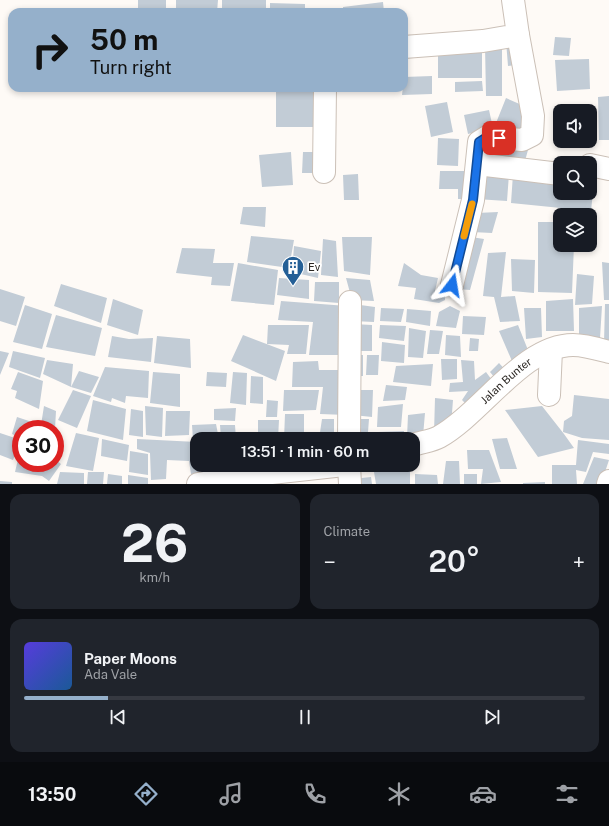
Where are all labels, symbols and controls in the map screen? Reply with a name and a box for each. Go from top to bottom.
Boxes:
text: 50 m [90,23,158,56]
icon: right [24,24,76,76]
text: Turn right [90,57,172,78]
map controls [553,104,597,252]
button: sound [553,104,597,148]
pin [482,121,516,155]
icon: arrive [488,127,510,149]
button: search [553,156,597,200]
button: layers [553,208,597,252]
building icon: Ev [280,254,306,287]
place label: Ev [308,261,321,273]
position arrow [431,264,473,306]
street label: Jalan Bunter [478,355,534,406]
speed limit sign: 30 [12,420,64,472]
text: 13:51 · 1 min · 60 m [241,443,369,460]
text: 26 [121,513,188,574]
text: Climate [324,524,370,539]
text: 20° [429,543,480,579]
text: − [324,549,336,575]
text: + [573,549,585,575]
text: km/h [139,570,170,585]
text: Paper Moons [84,650,177,667]
text: Ada Vale [84,667,137,682]
icon: previous [107,706,129,728]
icon: pause [294,706,316,728]
icon: next [481,706,503,728]
icon: directions [132,780,160,808]
icon: music [217,780,245,808]
icon: phone [301,780,329,808]
icon: climate [385,780,413,808]
icon: car [469,780,497,808]
icon: filters [553,780,581,808]
text: 13:50 [28,784,76,805]

